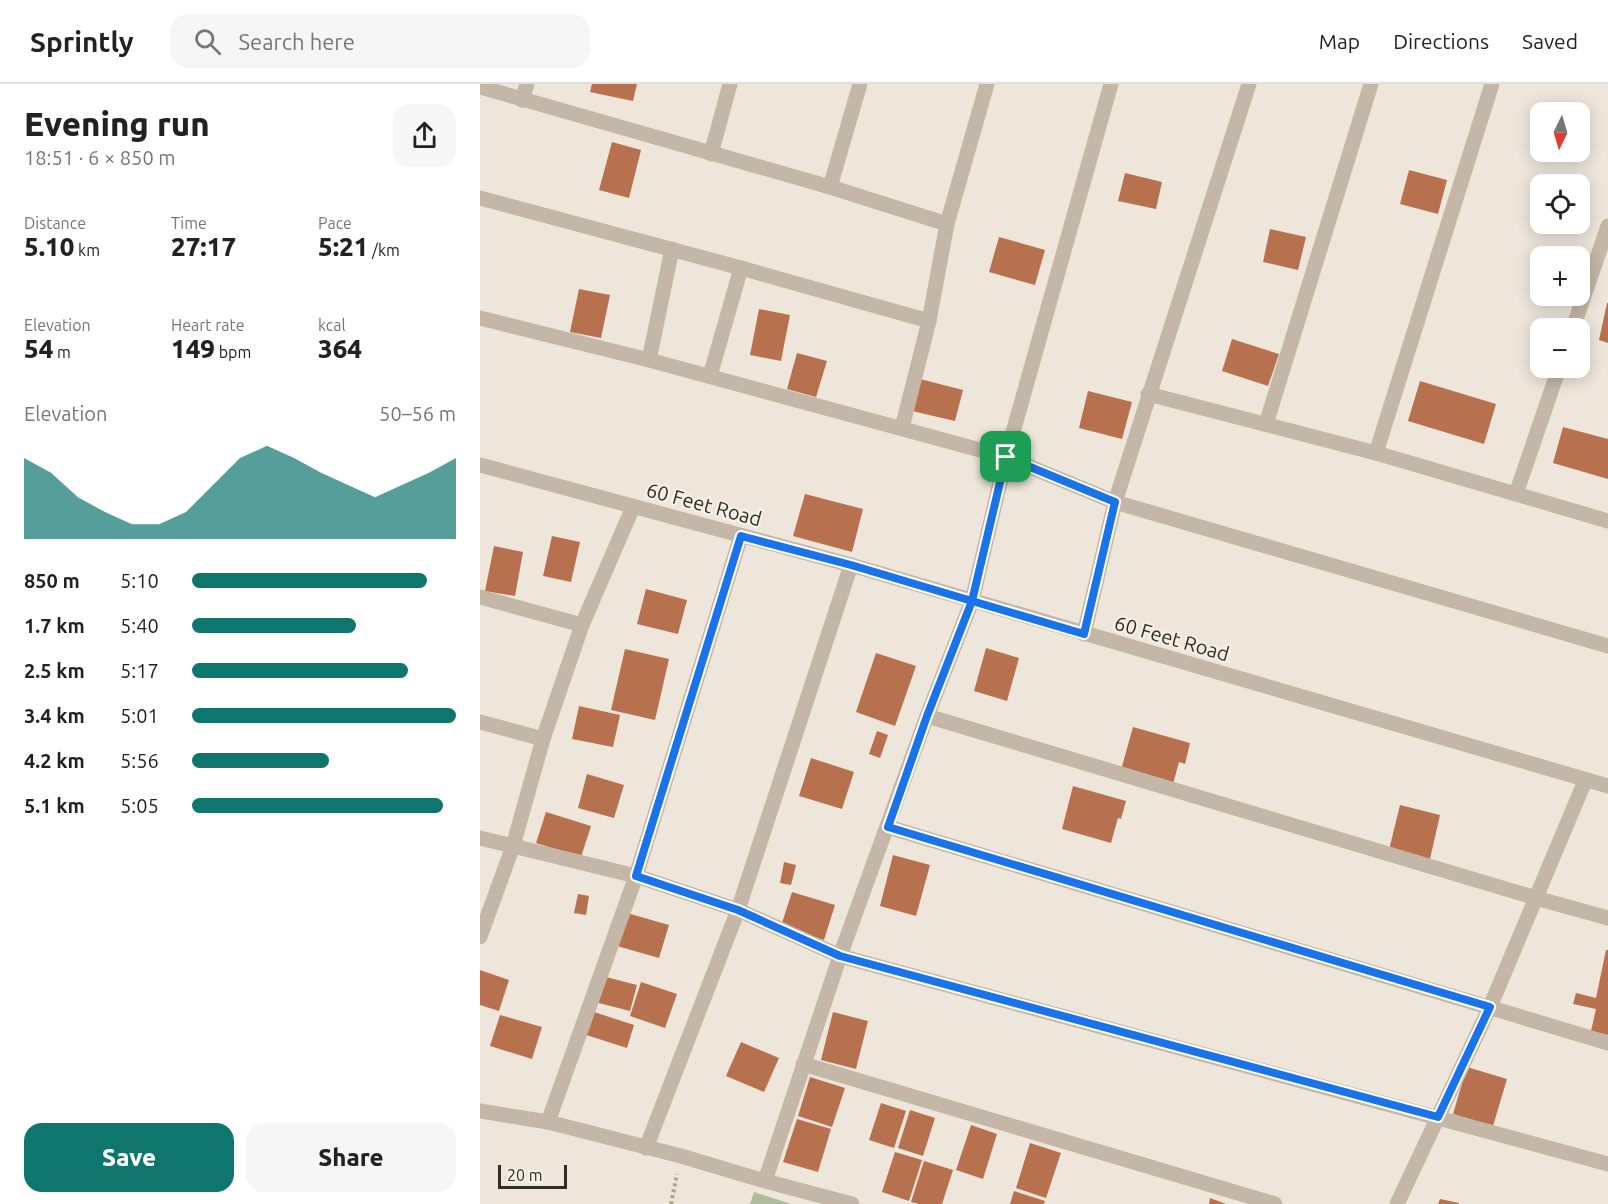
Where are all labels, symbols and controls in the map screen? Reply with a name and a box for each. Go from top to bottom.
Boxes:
search box [170,14,590,68]
icon: search [191,25,224,58]
text: Sprintly [30,26,134,57]
text: Search here [239,29,355,54]
text: Map [1319,29,1360,53]
text: Directions [1393,29,1489,53]
text: Saved [1522,29,1578,53]
north arrow [1530,102,1590,162]
map controls [1530,102,1590,378]
button: share [393,104,456,167]
text: Evening run [24,105,210,142]
text: 18:51 · 6 × 850 m [24,146,176,169]
button: locate [1530,174,1590,234]
text: Distance [24,214,86,232]
text: Time [171,214,207,232]
text: Pace [318,214,352,232]
text: 5.10 [24,232,74,261]
text: 27:17 [171,232,236,261]
text: 5:21 [318,232,368,261]
text: km [74,241,100,259]
text: /km [368,241,400,259]
button: + [1530,246,1590,306]
text: Elevation [24,316,91,334]
text: Heart rate [171,316,245,334]
text: kcal [318,316,346,334]
button: − [1530,318,1590,378]
text: 54 [24,334,53,363]
text: 149 [171,334,215,363]
text: 364 [318,334,362,363]
text: m [53,343,71,361]
text: bpm [215,343,251,361]
text: Elevation [24,402,107,425]
text: 50–56 m [379,402,456,425]
pin [980,431,1031,482]
icon: arrive [989,440,1022,473]
street label: 60 Feet Road [644,478,764,530]
text: 850 m [24,569,80,592]
text: 5:10 [120,569,159,592]
street label: 60 Feet Road [1112,611,1232,665]
text: 1.7 km [24,614,85,637]
text: 5:40 [120,614,159,637]
text: 2.5 km [24,659,85,682]
text: 5:17 [120,659,159,682]
text: 3.4 km [24,704,85,727]
text: 5:01 [120,704,159,727]
text: 4.2 km [24,749,85,772]
text: 5:56 [120,749,159,772]
text: 5.1 km [24,794,85,817]
text: 5:05 [120,794,159,817]
button: Save [24,1123,234,1192]
button: Share [246,1123,456,1192]
scale bar [498,1162,567,1190]
text: 20 m [507,1166,543,1184]

